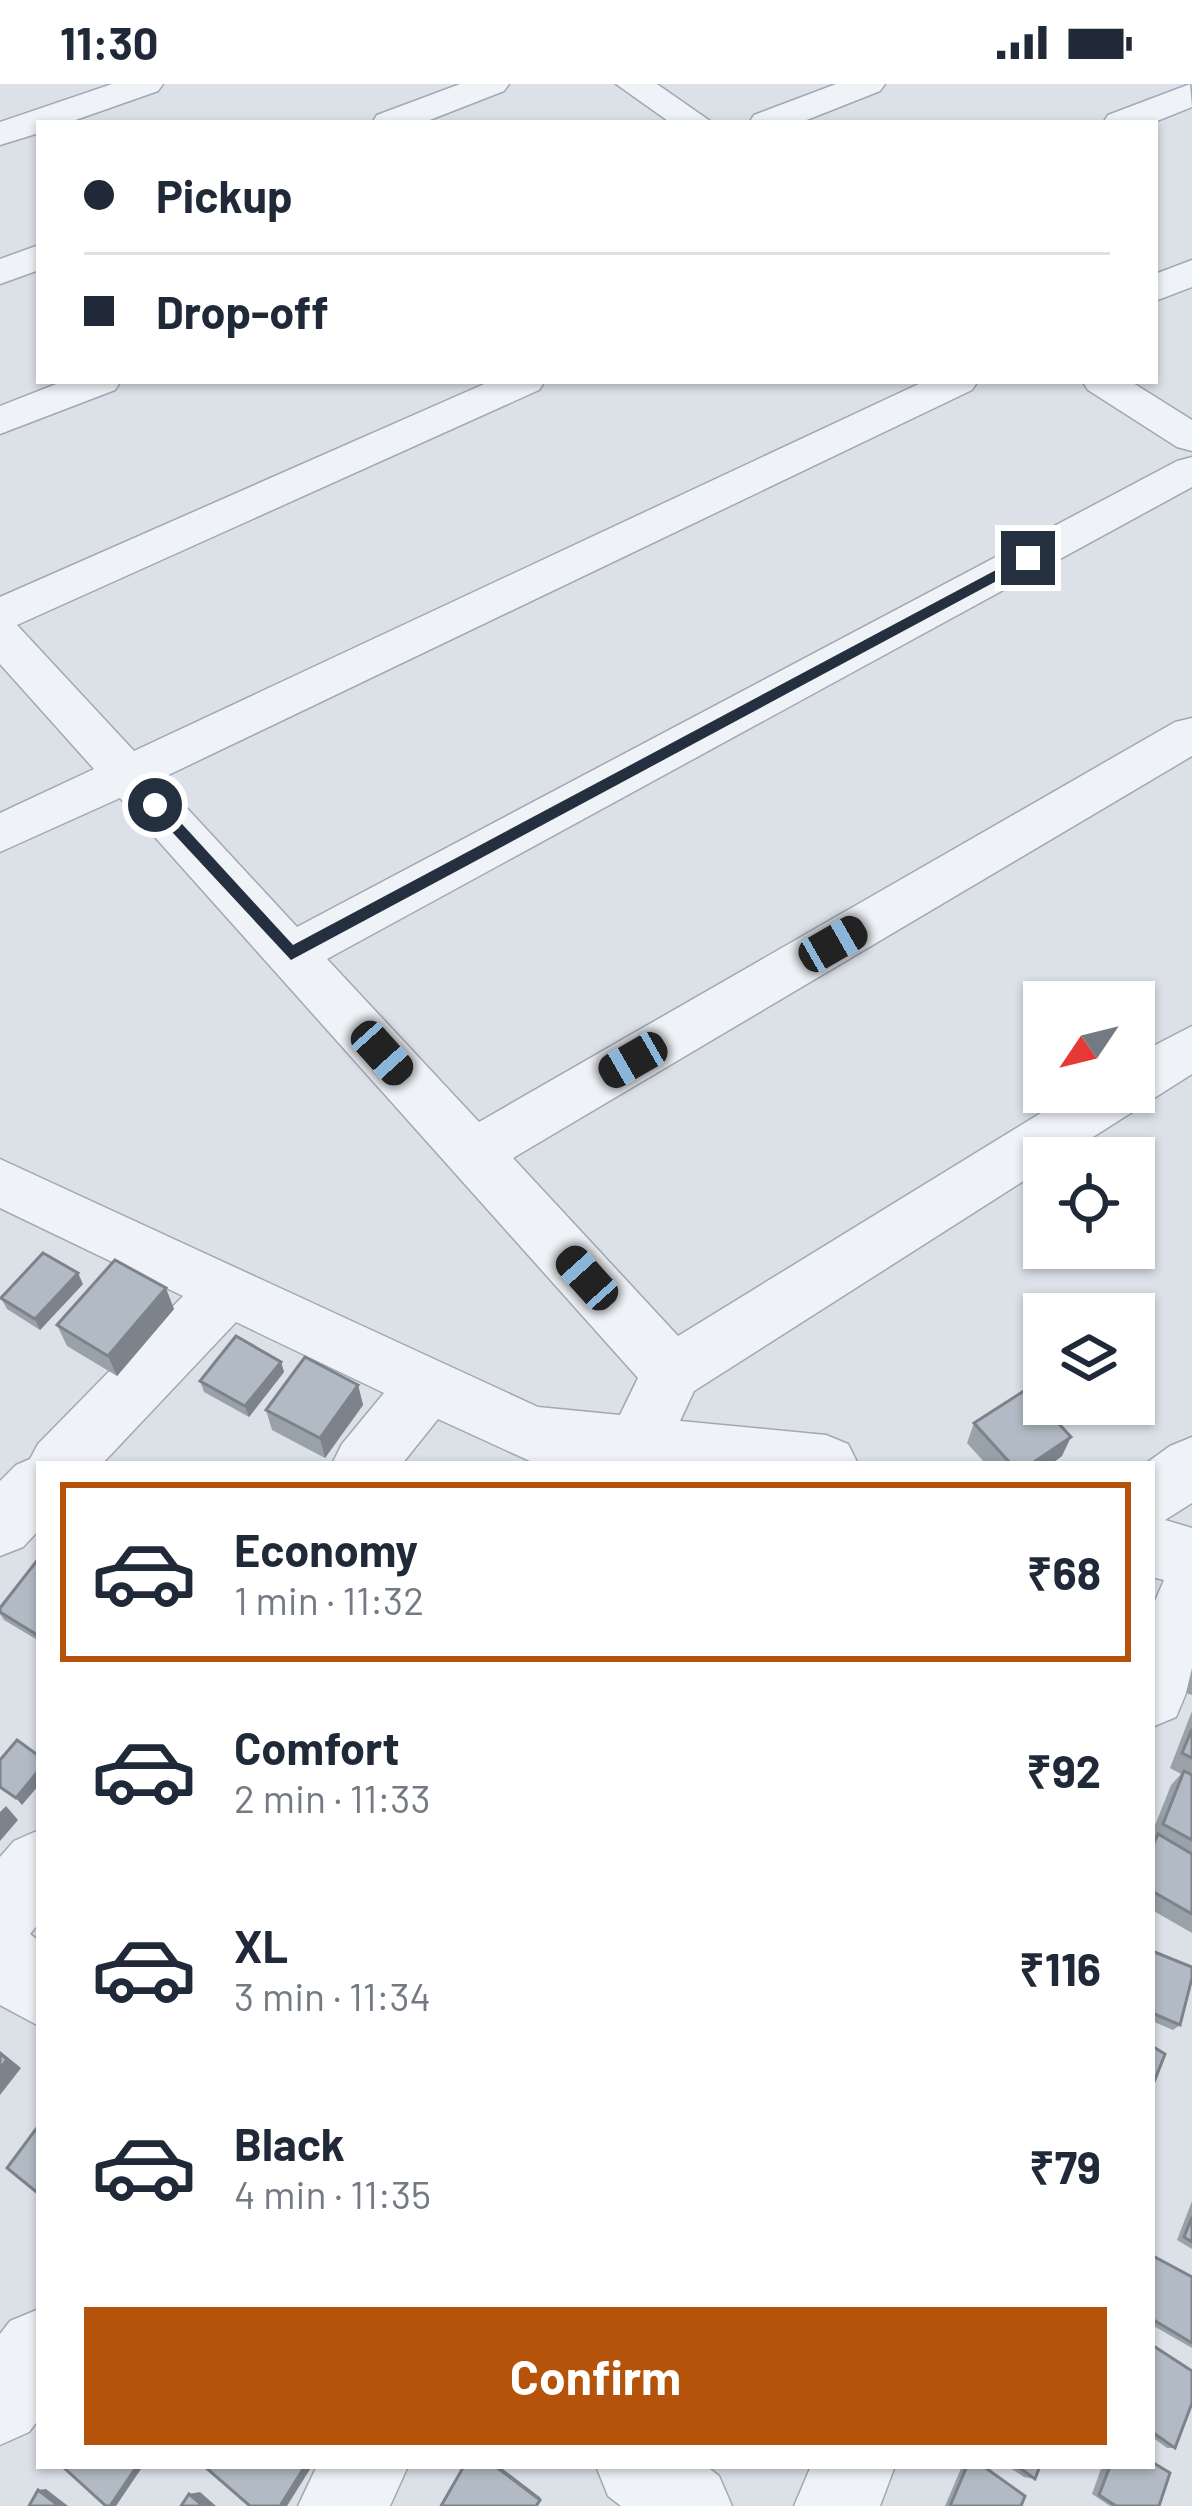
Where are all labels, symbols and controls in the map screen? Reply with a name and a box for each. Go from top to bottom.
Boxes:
text: 11:30 [60,15,159,69]
text: Pickup [156,168,293,222]
text: Drop-off [156,284,329,338]
route end [1001,531,1055,585]
route start [128,778,182,832]
car [793,910,873,978]
north arrow [1023,981,1155,1113]
map controls [1023,981,1155,1425]
car [345,1014,419,1092]
car [593,1026,673,1094]
button: locate [1023,1137,1155,1269]
car [550,1239,624,1317]
button: layers [1023,1293,1155,1425]
icon: car [90,1518,198,1626]
text: Economy [234,1522,418,1576]
text: ₹68 [1027,1545,1101,1599]
text: 1 min · 11:32 [234,1576,424,1623]
icon: car [90,1716,198,1824]
text: Comfort [234,1720,400,1774]
text: ₹92 [1026,1743,1101,1797]
text: 2 min · 11:33 [234,1774,431,1821]
icon: car [90,1914,198,2022]
text: XL [234,1918,288,1972]
text: ₹116 [1019,1941,1101,1995]
text: 3 min · 11:34 [234,1972,431,2019]
icon: car [90,2112,198,2220]
text: Black [234,2116,345,2170]
text: ₹79 [1029,2139,1101,2193]
text: 4 min · 11:35 [234,2170,431,2217]
button: Confirm [84,2307,1107,2445]

